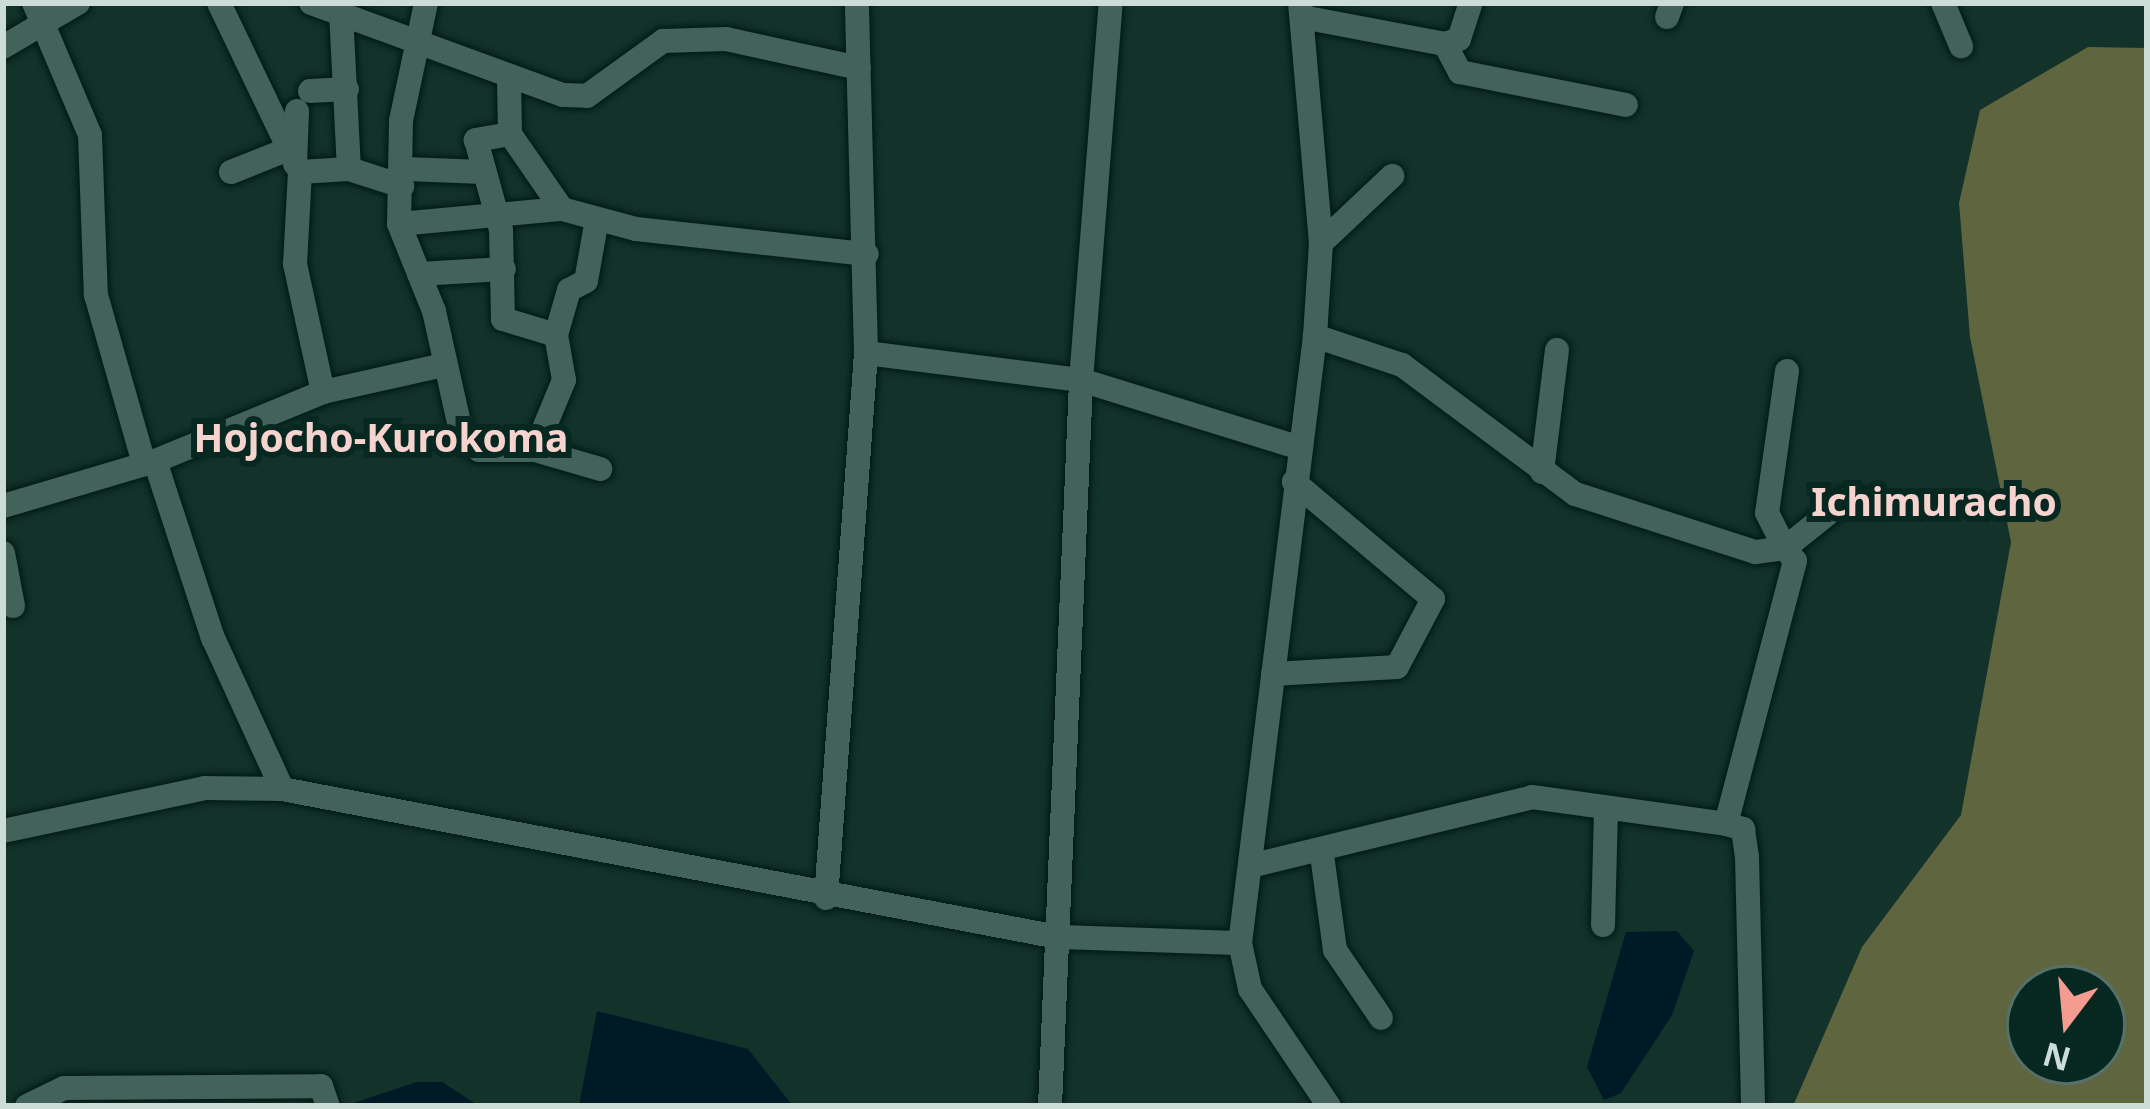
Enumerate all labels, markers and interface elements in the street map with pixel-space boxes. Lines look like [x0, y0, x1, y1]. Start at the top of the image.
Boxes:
district label: Hojocho-Kurokoma [194, 414, 568, 460]
district label: Ichimuracho [1811, 478, 2057, 524]
north arrow [2006, 965, 2126, 1085]
text: N [2038, 1032, 2076, 1083]

